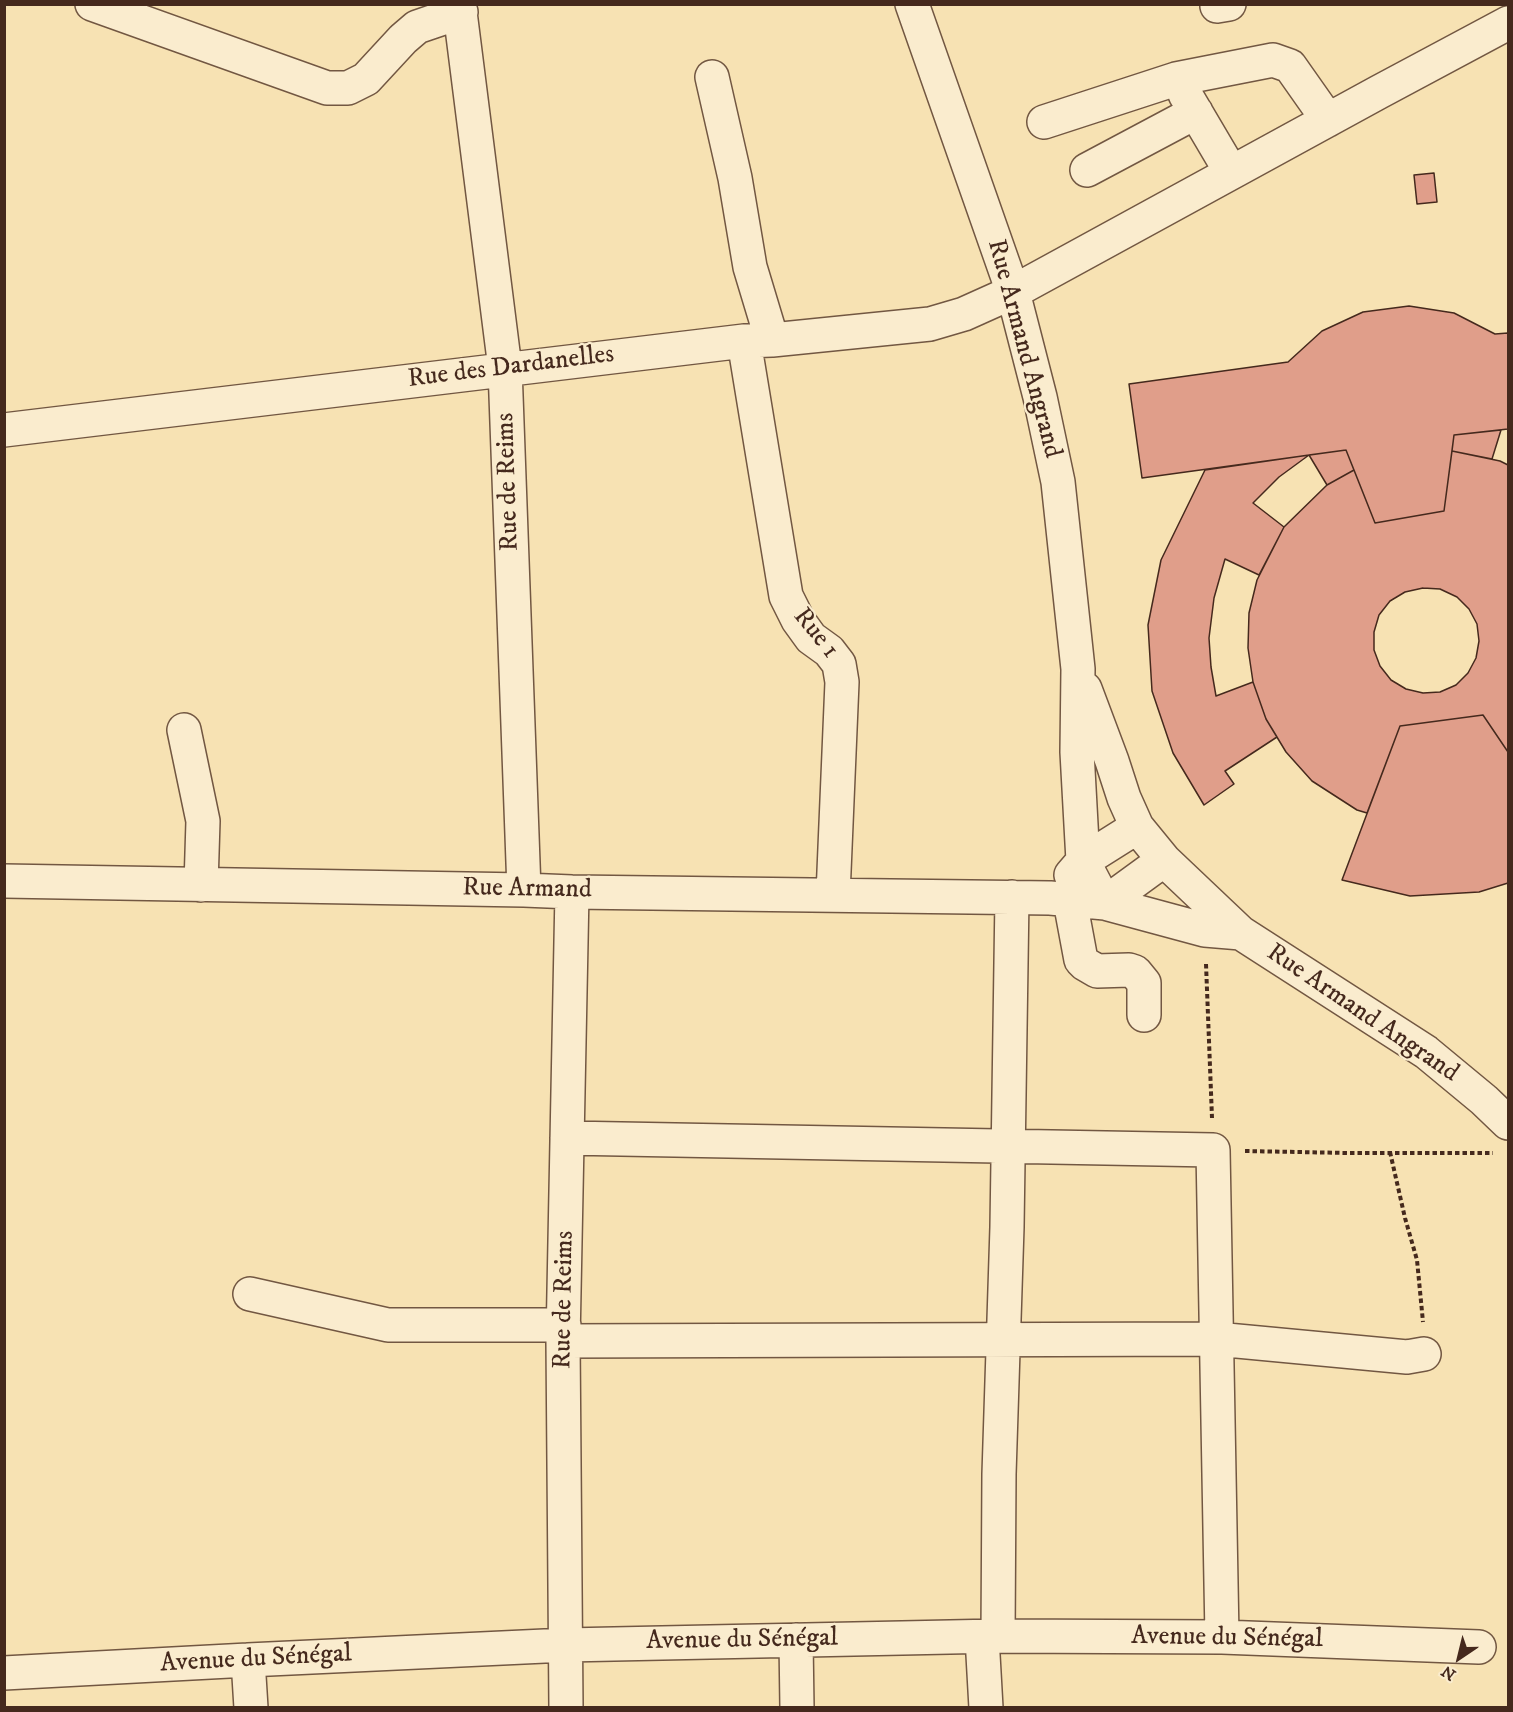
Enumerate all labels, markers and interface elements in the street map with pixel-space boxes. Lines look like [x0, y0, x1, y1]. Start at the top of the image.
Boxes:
street label: Rue Armand Angrand [979, 236, 1067, 462]
street label: Rue des Dardanelles [406, 340, 616, 396]
street label: Rue de Reims [491, 412, 527, 552]
street label: Rue 1 [785, 603, 845, 665]
street label: Rue Armand [462, 873, 592, 907]
street label: Rue Armand Angrand [1260, 938, 1464, 1090]
street label: Rue de Reims [548, 1231, 582, 1369]
street label: Avenue du Sénégal [1131, 1622, 1323, 1656]
street label: Avenue du Sénégal [646, 1624, 838, 1658]
north arrow [1429, 1628, 1489, 1688]
street label: Avenue du Sénégal [159, 1639, 353, 1681]
text: N [1438, 1661, 1460, 1685]

